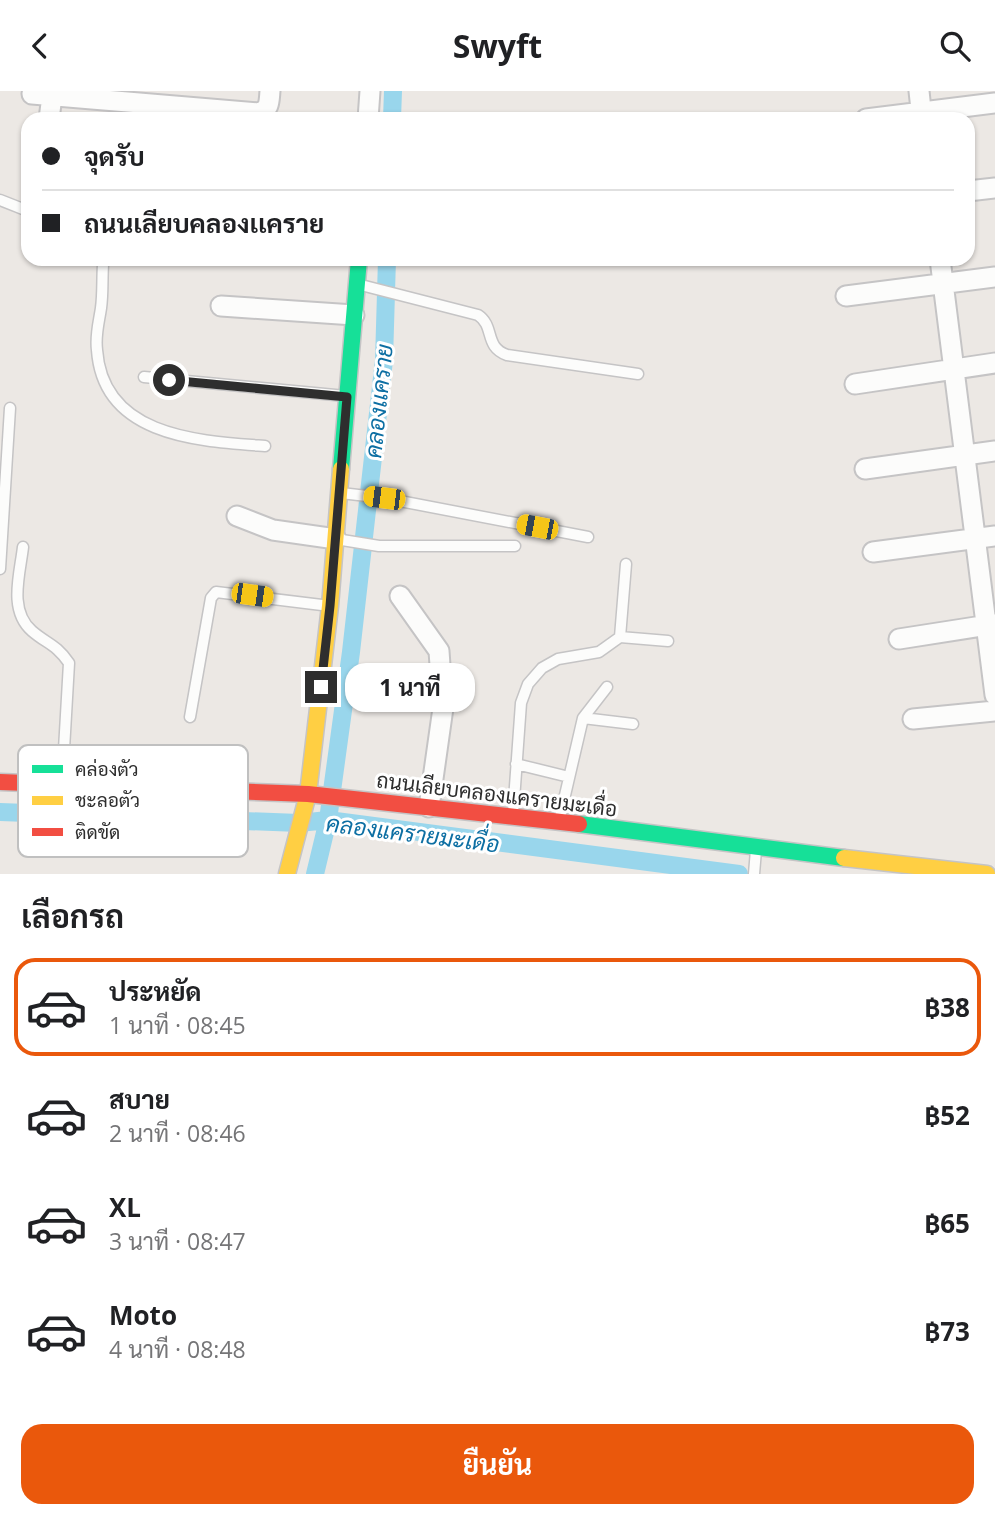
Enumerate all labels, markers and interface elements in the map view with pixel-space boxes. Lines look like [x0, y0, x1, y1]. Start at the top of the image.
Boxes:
text: Swyft [453, 24, 542, 67]
icon: back [21, 27, 59, 65]
icon: search [936, 27, 974, 65]
text: จุดรับ [84, 138, 145, 174]
text: ถนนเลียบคลองเเคราย [84, 205, 324, 241]
water label: คลองเเคราย [356, 342, 400, 460]
route start [153, 364, 185, 396]
car [362, 485, 407, 511]
car [515, 513, 560, 541]
car [230, 582, 275, 608]
callout: 1 นาที [346, 663, 475, 711]
route end [305, 671, 337, 703]
text: 1 นาที [379, 671, 441, 703]
legend [18, 745, 248, 857]
text: คล่องตัว [75, 756, 139, 782]
street label: ถนนเลียบคลองแครายมะเดื่อ [375, 760, 620, 823]
text: ชะลอตัว [75, 787, 140, 813]
water label: คลองแครายมะเดื่อ [324, 803, 502, 860]
text: ติดขัด [75, 819, 120, 845]
text: เลือกรถ [21, 894, 124, 937]
text: ประหยัด [109, 973, 202, 1009]
icon: car [25, 976, 88, 1039]
text: ฿38 [925, 989, 970, 1025]
text: 1 นาที · 08:45 [109, 1009, 246, 1041]
text: สบาย [109, 1081, 170, 1117]
icon: car [25, 1084, 88, 1147]
text: ฿52 [925, 1097, 970, 1133]
text: 2 นาที · 08:46 [109, 1117, 246, 1149]
text: XL [109, 1189, 141, 1225]
icon: car [25, 1192, 88, 1255]
text: ฿65 [925, 1205, 970, 1241]
text: 3 นาที · 08:47 [109, 1225, 246, 1257]
text: Moto [109, 1297, 177, 1333]
icon: car [25, 1300, 88, 1363]
text: ฿73 [925, 1313, 970, 1349]
text: 4 นาที · 08:48 [109, 1333, 246, 1365]
button: ยืนยัน [21, 1424, 974, 1504]

